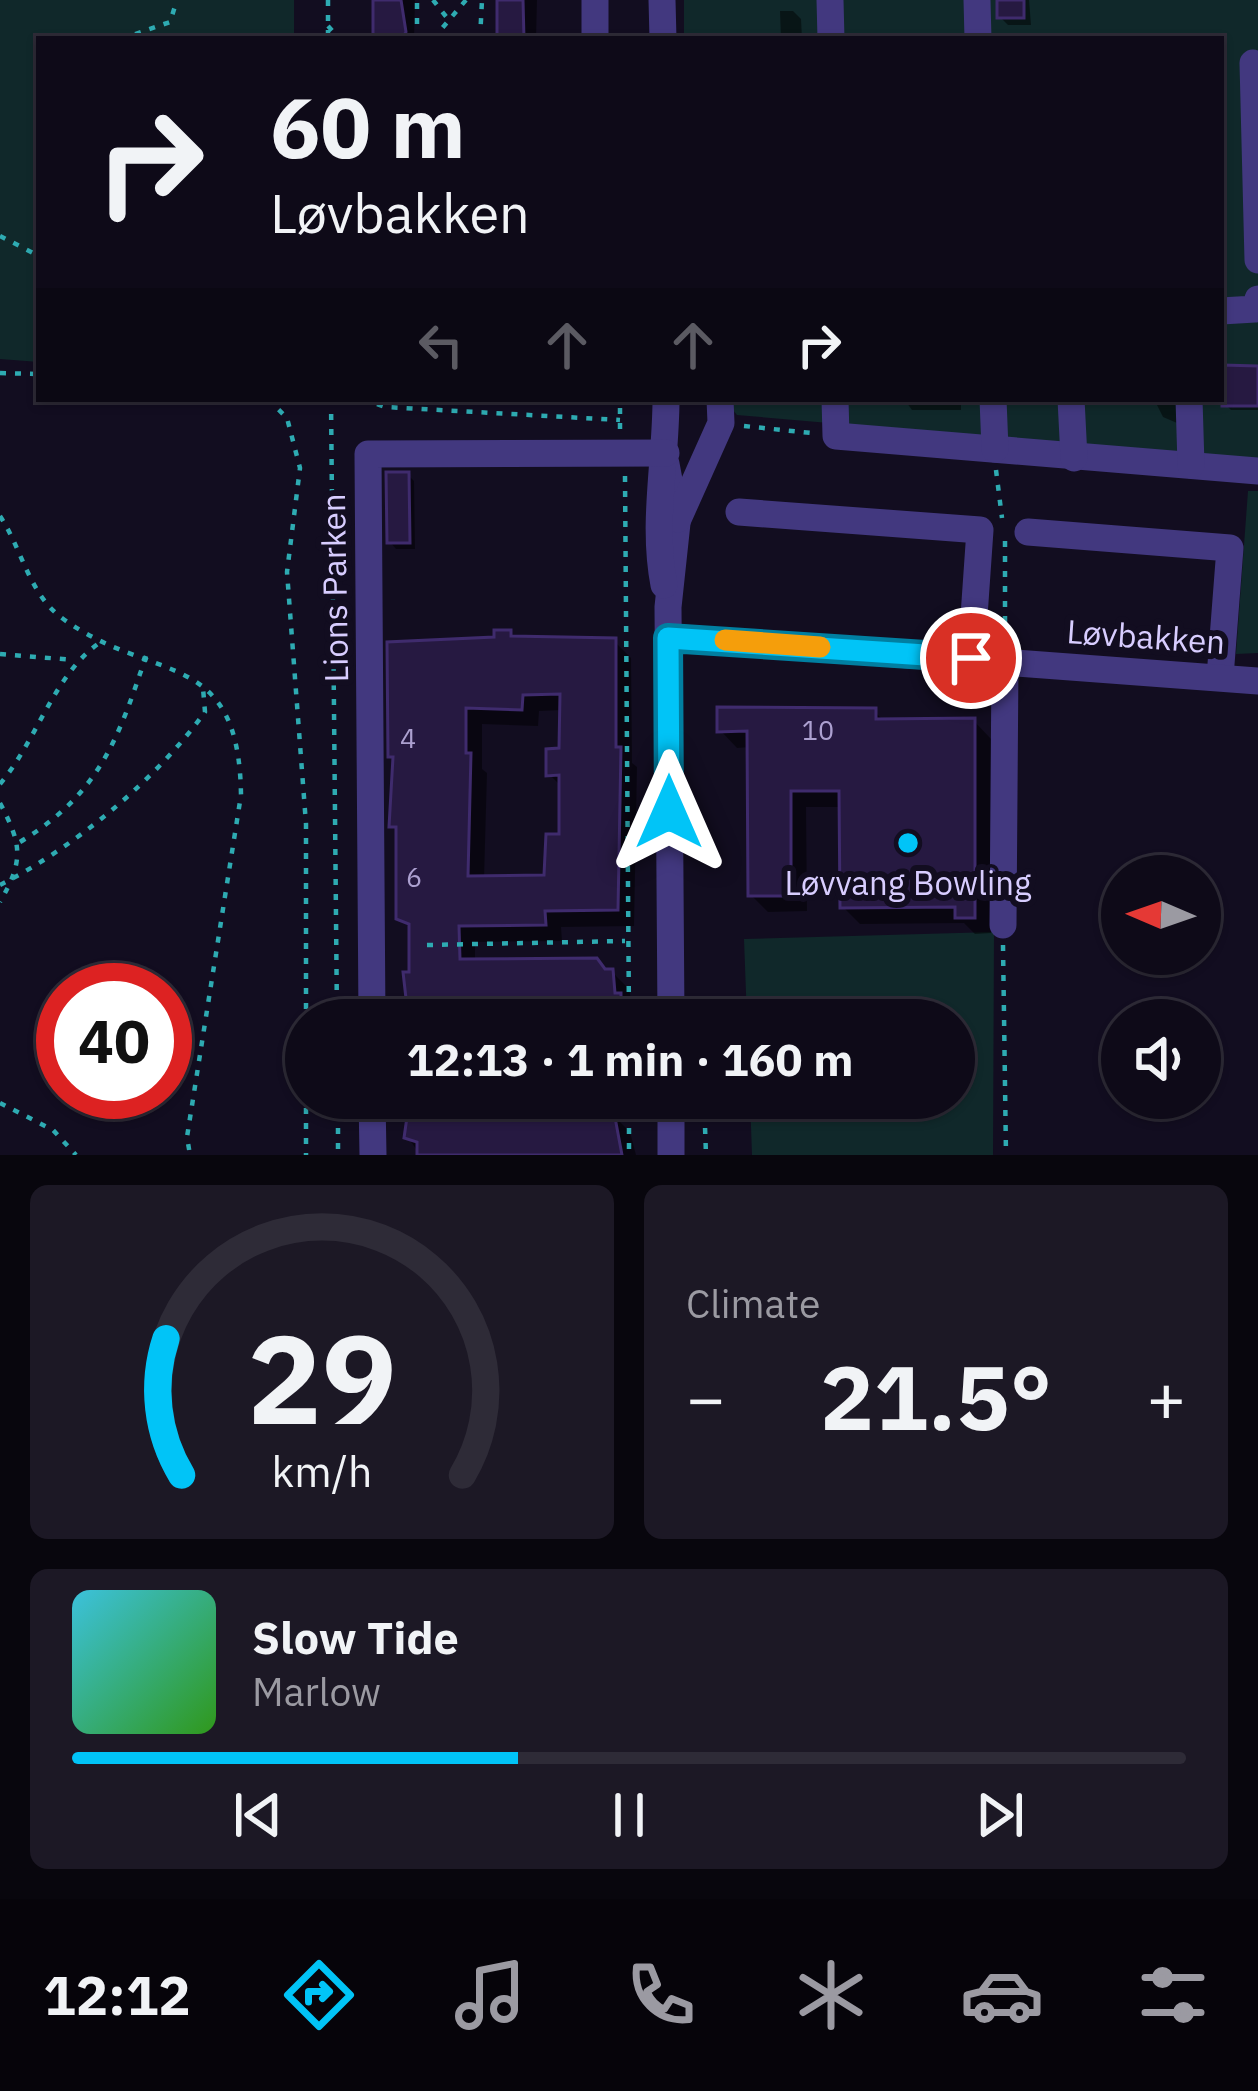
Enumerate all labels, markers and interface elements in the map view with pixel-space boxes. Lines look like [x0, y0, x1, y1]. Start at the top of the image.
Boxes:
text: 60 m [270, 72, 466, 181]
icon: right [72, 84, 228, 240]
text: Løvbakken [270, 178, 530, 248]
icon: left [408, 312, 474, 378]
icon: ahead [534, 312, 600, 378]
icon: ahead [660, 312, 726, 378]
icon: right [786, 312, 852, 378]
street label: Lions Parken [311, 493, 357, 683]
pin [920, 607, 1022, 709]
street label: Løvbakken [1065, 609, 1227, 663]
icon: arrive [938, 625, 1004, 691]
house number: 10 [802, 712, 834, 747]
house number: 4 [400, 720, 416, 755]
position arrow [606, 749, 732, 875]
marker: Løvvang Bowling [895, 830, 921, 856]
north arrow [1101, 855, 1221, 975]
map controls [1101, 855, 1221, 1119]
house number: 6 [406, 859, 422, 894]
place label: Løvvang Bowling [784, 861, 1032, 904]
speed limit sign: 40 [36, 963, 192, 1119]
button: sound [1101, 999, 1221, 1119]
text: 12:13 · 1 min · 160 m [407, 1030, 853, 1088]
text: Climate [686, 1278, 820, 1329]
text: 29 [247, 1296, 397, 1458]
text: 21.5° [820, 1338, 1052, 1455]
text: − [686, 1354, 726, 1440]
text: + [1146, 1354, 1186, 1440]
text: km/h [272, 1443, 372, 1499]
text: Slow Tide [252, 1608, 459, 1666]
text: Marlow [252, 1666, 381, 1717]
icon: previous [225, 1782, 291, 1848]
icon: pause [596, 1782, 662, 1848]
icon: next [967, 1782, 1033, 1848]
icon: directions [277, 1953, 361, 2037]
icon: music [448, 1953, 532, 2037]
icon: phone [619, 1953, 703, 2037]
icon: climate [789, 1953, 873, 2037]
icon: car [960, 1953, 1044, 2037]
icon: filters [1131, 1953, 1215, 2037]
text: 12:12 [43, 1960, 191, 2030]

